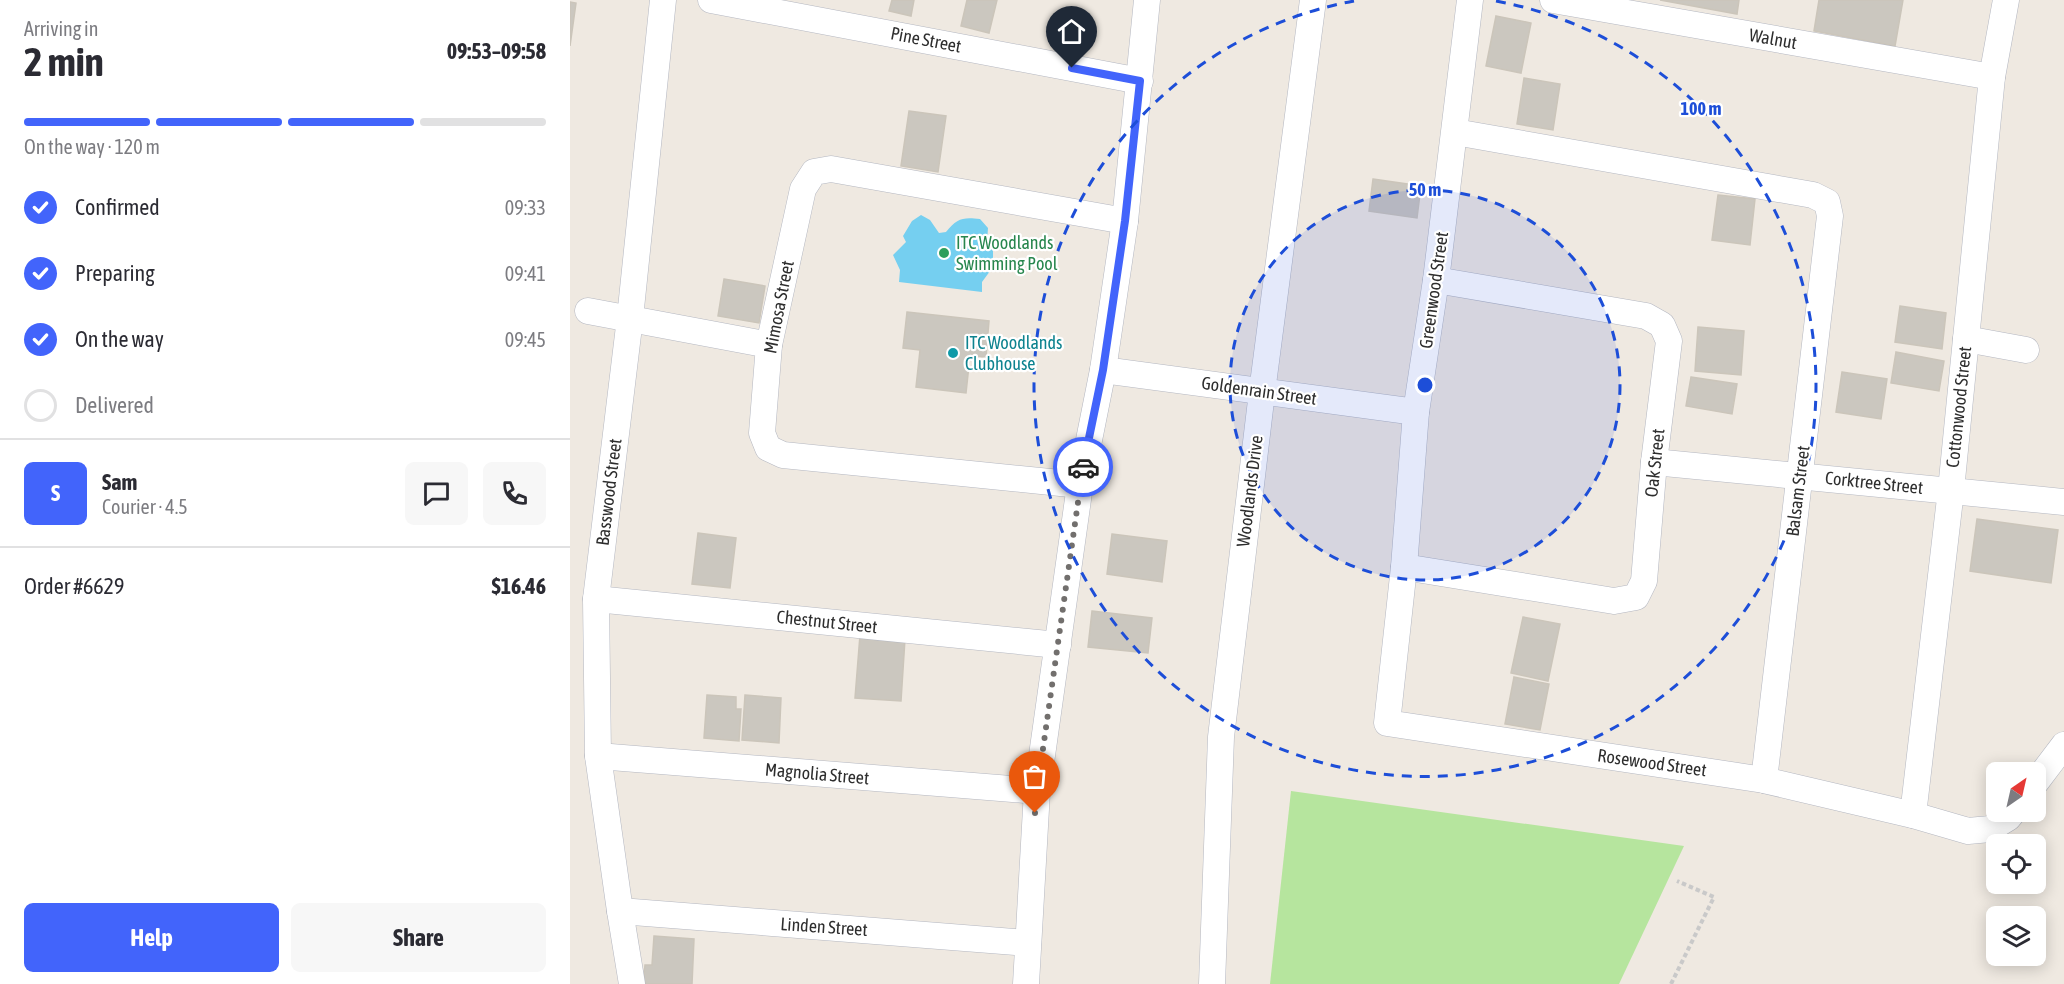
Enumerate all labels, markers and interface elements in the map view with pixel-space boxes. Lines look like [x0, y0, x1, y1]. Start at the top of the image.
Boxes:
pin [1046, 6, 1097, 68]
icon: home [1055, 15, 1088, 48]
text: Arriving in [24, 17, 98, 40]
street label: Pine Street [889, 22, 963, 57]
street label: Walnut [1747, 24, 1799, 53]
text: 09:53–09:58 [447, 38, 546, 64]
text: 2 min [24, 40, 104, 84]
text: 100 m [1681, 98, 1721, 119]
text: On the way · 120 m [24, 135, 160, 158]
text: 50 m [1409, 179, 1441, 200]
icon: check [24, 191, 57, 224]
text: Confirmed [75, 194, 160, 220]
text: 09:33 [505, 196, 546, 219]
street label: Greenwood Street [1415, 230, 1452, 350]
place label: ITC Woodlands Swimming Pool [956, 232, 1058, 274]
marker: ITC Woodlands Swimming Pool [937, 246, 951, 260]
icon: check [24, 257, 57, 290]
street label: Mimosa Street [759, 259, 798, 355]
text: Preparing [75, 260, 155, 286]
text: 09:41 [505, 262, 546, 285]
icon: check [24, 323, 57, 356]
text: On the way [75, 326, 164, 352]
text: 09:45 [505, 328, 546, 351]
place label: ITC Woodlands Clubhouse [965, 332, 1062, 374]
street label: Cottonwood Street [1942, 345, 1975, 469]
marker: ITC Woodlands Clubhouse [946, 346, 960, 360]
street label: Goldenrain Street [1200, 372, 1318, 409]
centre of rings [1415, 375, 1435, 395]
text: Delivered [75, 392, 154, 418]
street label: Oak Street [1640, 428, 1669, 498]
street label: Woodlands Drive [1232, 434, 1267, 548]
street label: Basswood Street [592, 437, 625, 547]
courier [1053, 437, 1113, 497]
street label: Balsam Street [1782, 444, 1813, 538]
icon: car [1067, 451, 1100, 484]
button: chat [405, 462, 468, 525]
button: phone [483, 462, 546, 525]
street label: Corktree Street [1824, 467, 1924, 498]
text: Sam [102, 469, 137, 495]
text: S [51, 480, 60, 506]
text: Courier · 4.5 [102, 495, 188, 518]
text: Order #6629 [24, 573, 124, 599]
text: $16.46 [491, 573, 546, 599]
street label: Chestnut Street [776, 606, 878, 637]
street label: Rosewood Street [1596, 744, 1708, 781]
pin [1009, 751, 1060, 813]
street label: Magnolia Street [764, 758, 870, 789]
icon: bag [1018, 760, 1051, 793]
north arrow [1986, 762, 2046, 822]
map controls [1986, 762, 2046, 966]
button: locate [1986, 834, 2046, 894]
button: Help [24, 903, 279, 972]
button: Share [291, 903, 546, 972]
button: layers [1986, 906, 2046, 966]
street label: Linden Street [780, 913, 868, 940]

